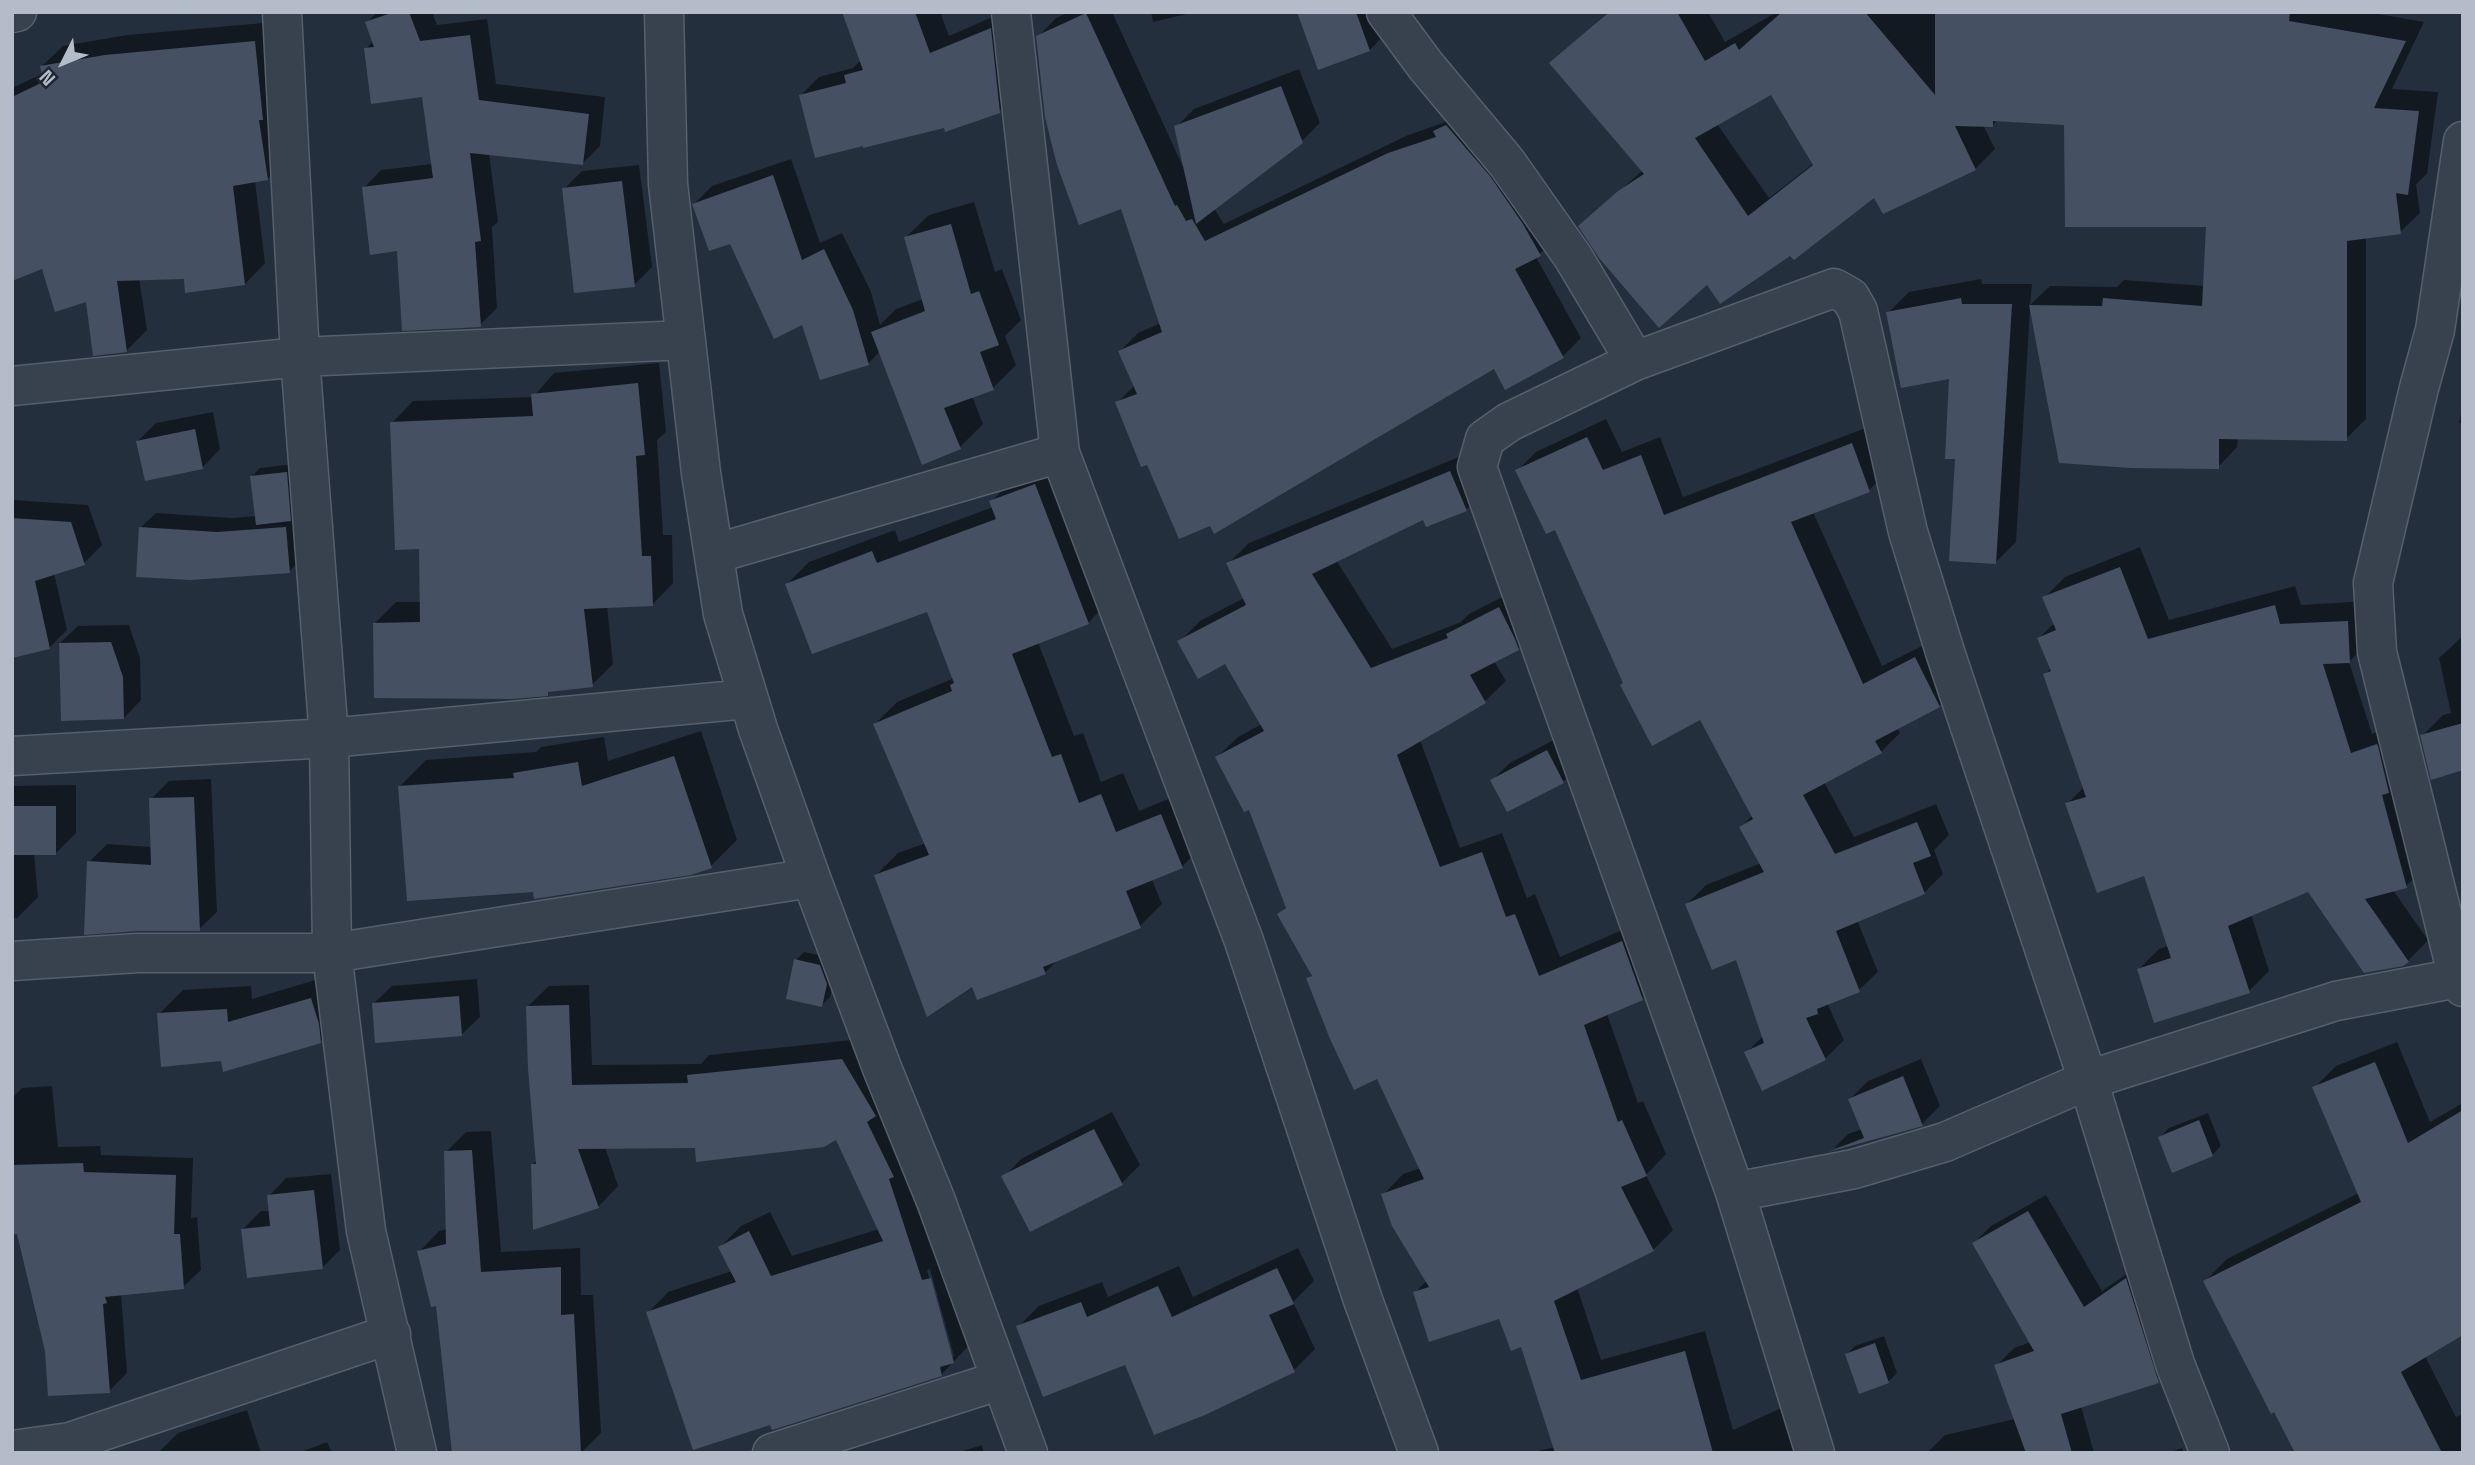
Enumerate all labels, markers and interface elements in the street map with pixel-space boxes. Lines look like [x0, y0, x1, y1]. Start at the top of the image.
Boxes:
north arrow [28, 28, 98, 98]
text: N [34, 64, 61, 91]

